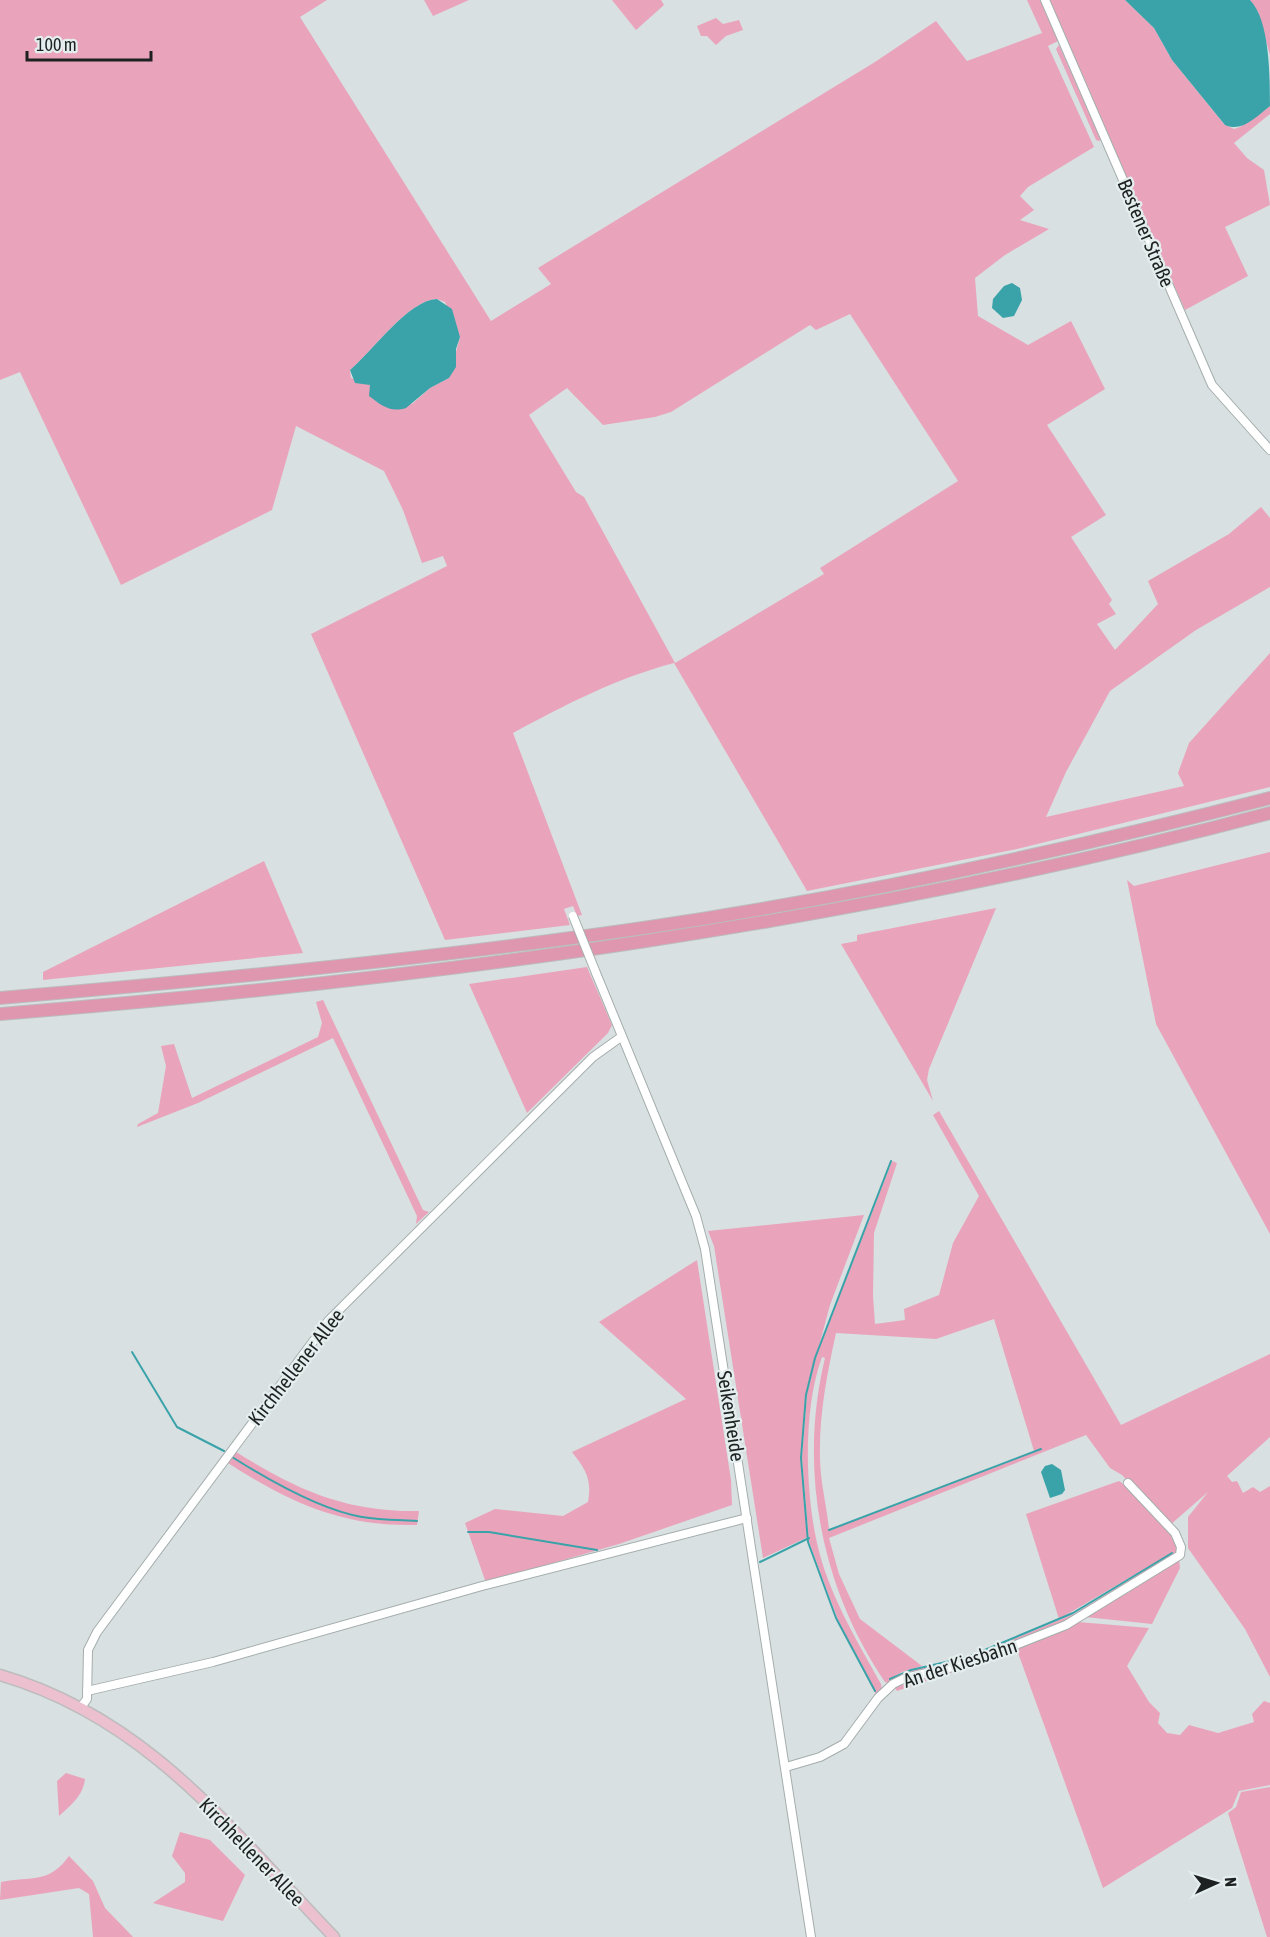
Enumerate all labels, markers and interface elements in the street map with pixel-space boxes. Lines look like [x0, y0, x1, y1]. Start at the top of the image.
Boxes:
scale bar [27, 24, 152, 62]
text: 100 m [36, 34, 77, 55]
street label: Bestener Straße [1113, 175, 1180, 290]
street label: Kirchhellener Allee [243, 1304, 348, 1429]
street label: Seikenheide [713, 1369, 750, 1463]
street label: An der Kiesbahn [900, 1633, 1020, 1692]
street label: Kirchhellener Allee [195, 1793, 310, 1910]
north arrow [1186, 1853, 1246, 1913]
text: N [1222, 1877, 1240, 1887]

